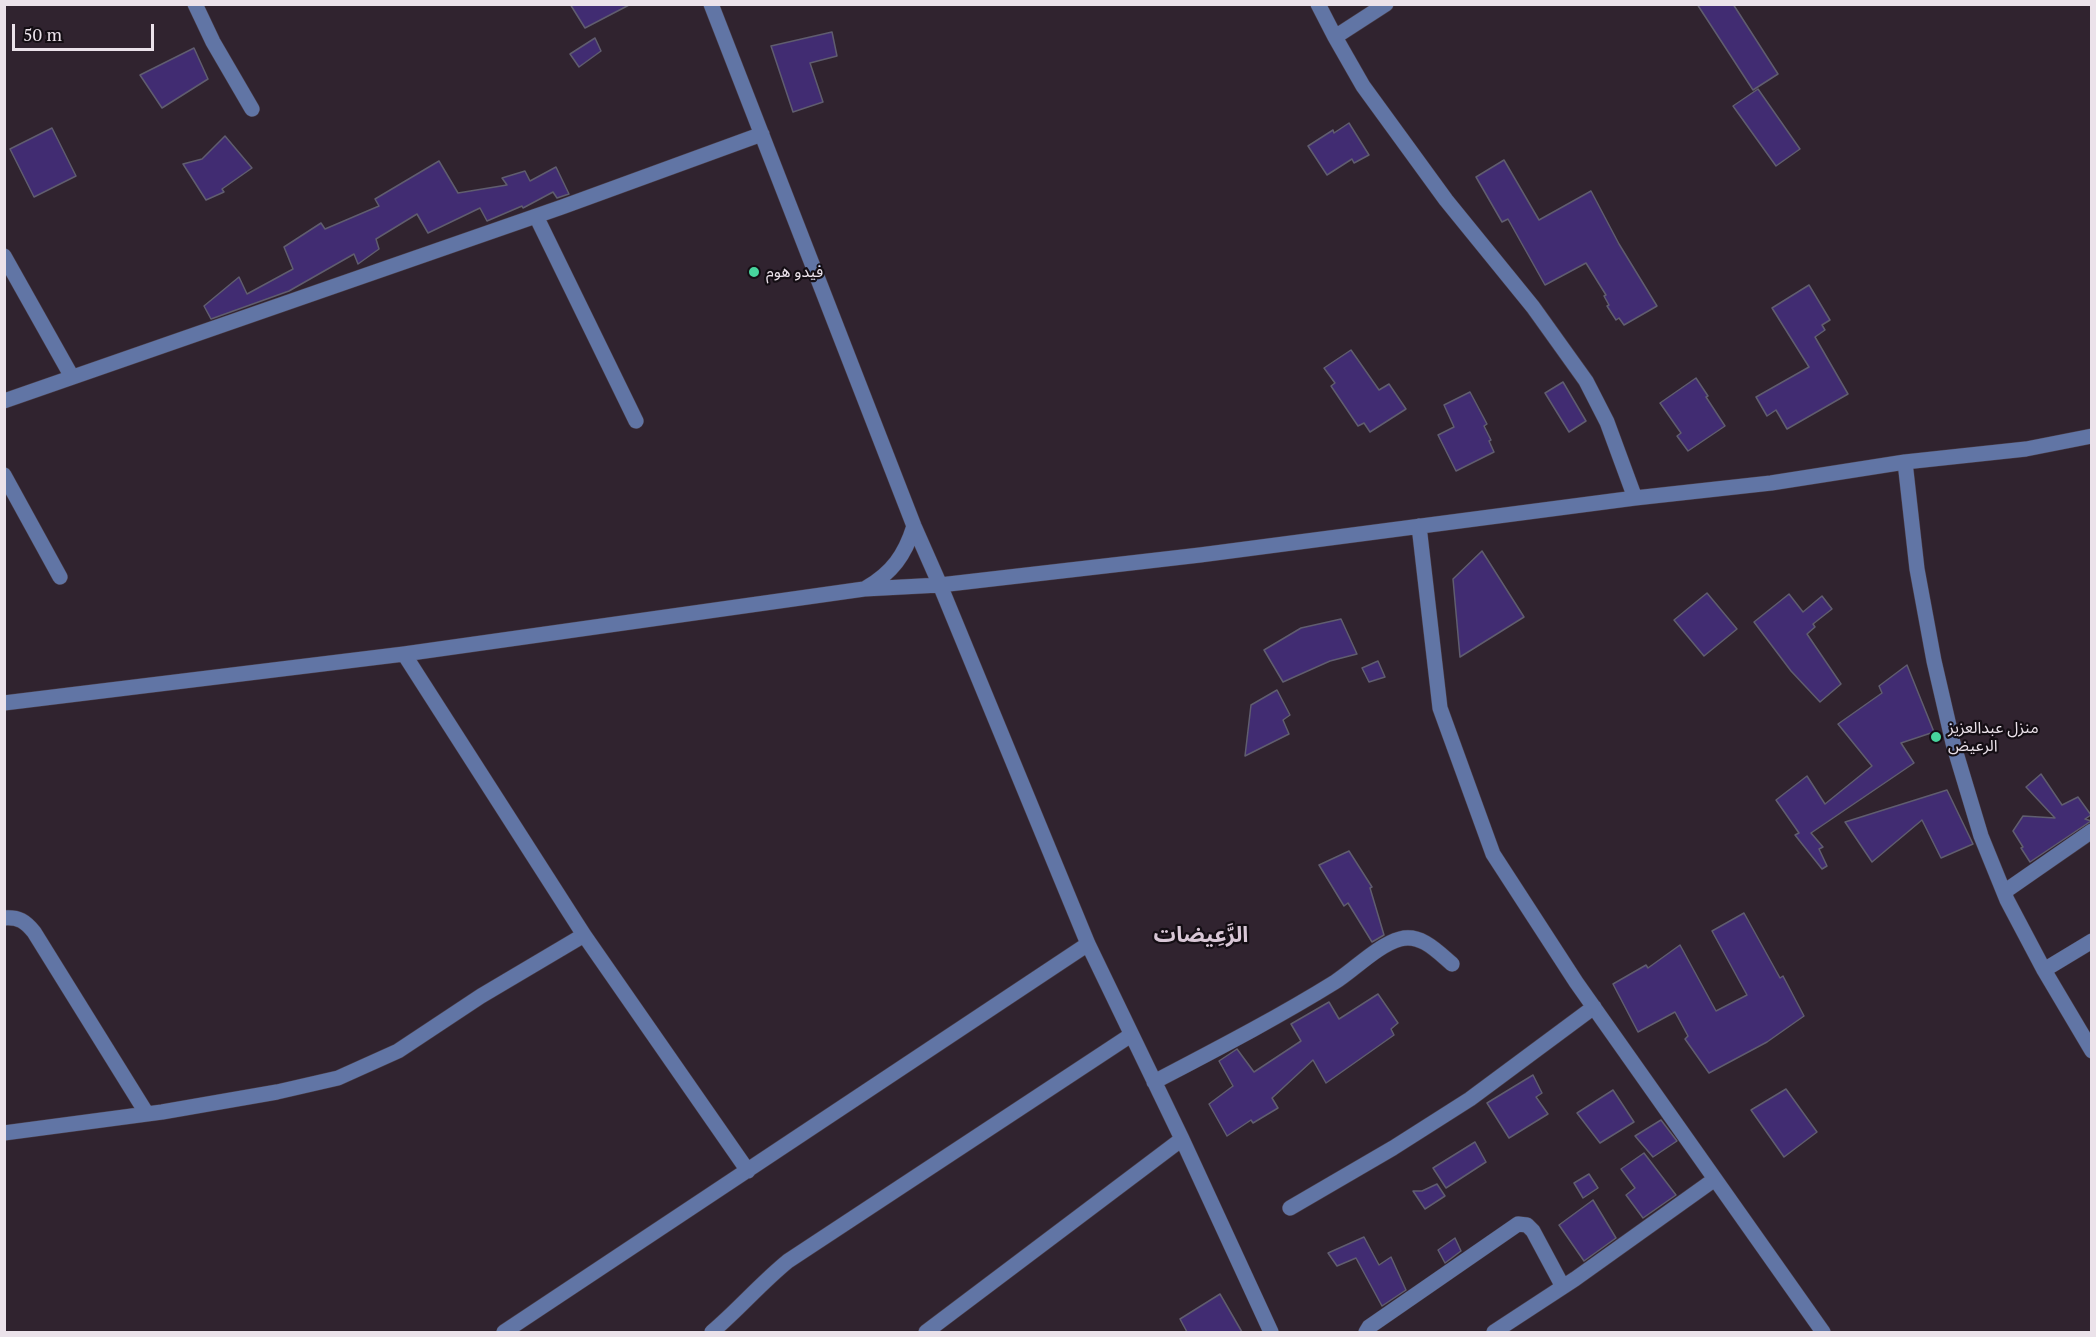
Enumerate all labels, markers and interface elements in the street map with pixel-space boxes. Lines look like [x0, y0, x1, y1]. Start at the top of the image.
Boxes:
scale bar [15, 12, 158, 50]
text: 50 m [23, 22, 62, 46]
place label: فيدو هوم [766, 262, 823, 282]
marker: فيدو هوم [747, 265, 761, 279]
place label: منزل عبدالعزيز الرعيض [1948, 718, 2039, 756]
marker: منزل عبدالعزيز الرعيض [1929, 730, 1943, 744]
district label: الرَّعِيضات [1154, 923, 1248, 949]

